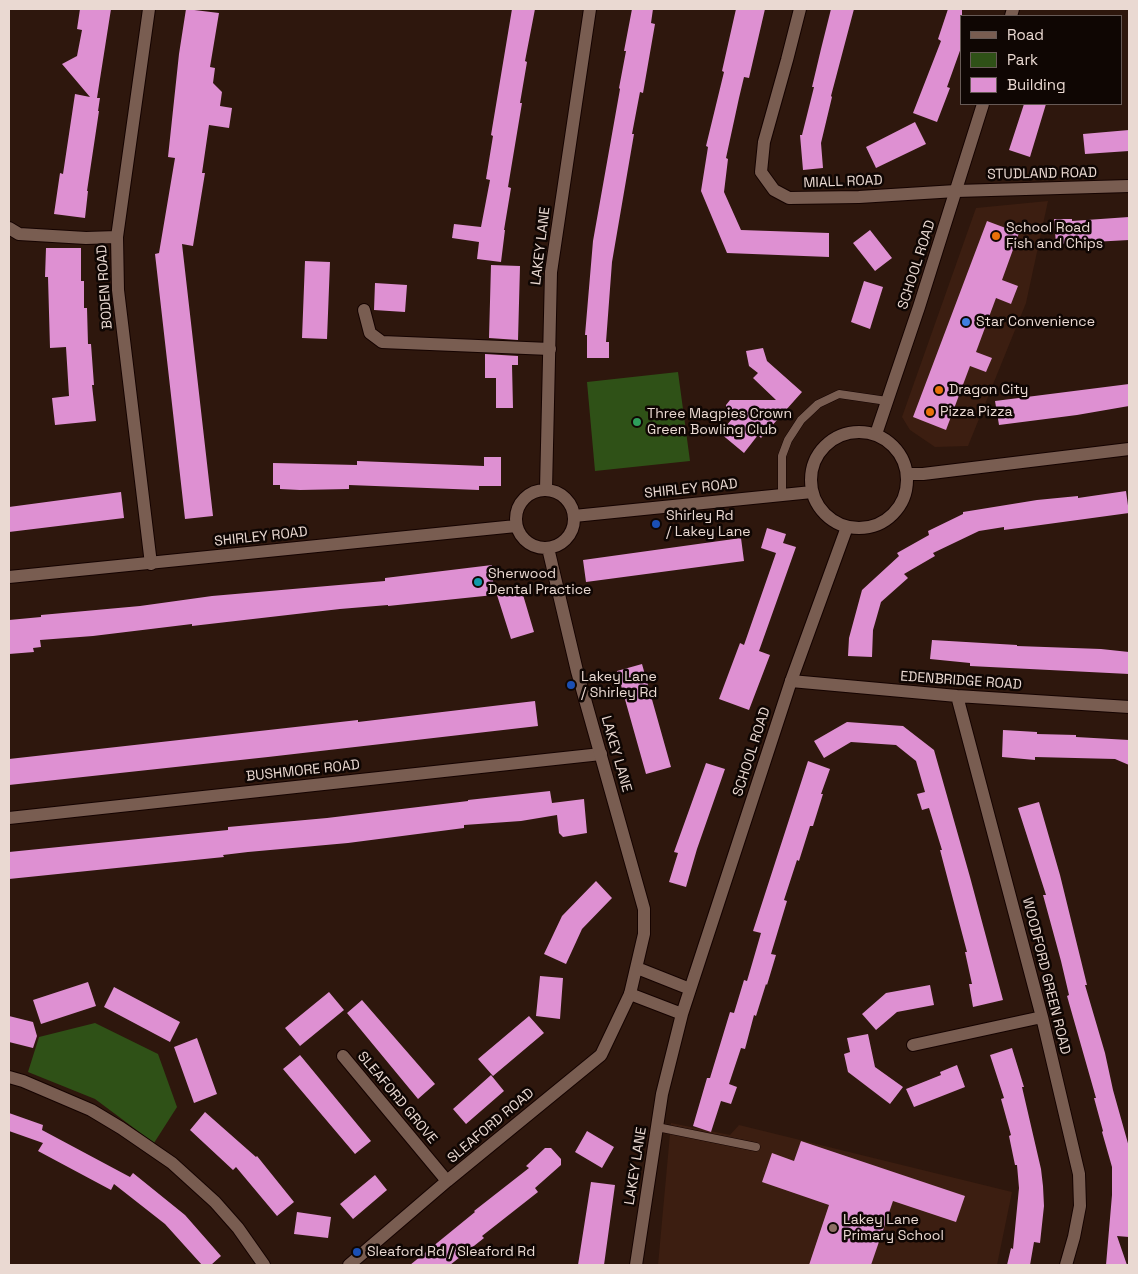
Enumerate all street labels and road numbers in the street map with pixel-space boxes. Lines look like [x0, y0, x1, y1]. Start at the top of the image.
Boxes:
street label: STUDLAND ROAD [987, 165, 1097, 183]
street label: MIALL ROAD [803, 172, 883, 192]
street label: LAKEY LANE [528, 206, 554, 286]
street label: SCHOOL ROAD [895, 218, 939, 312]
street label: BODEN ROAD [94, 244, 116, 330]
street label: SHIRLEY ROAD [643, 476, 739, 502]
street label: SHIRLEY ROAD [213, 524, 309, 550]
street label: EDENBRIDGE ROAD [900, 668, 1022, 694]
street label: SCHOOL ROAD [730, 705, 774, 799]
street label: LAKEY LANE [597, 714, 635, 794]
street label: BUSHMORE ROAD [245, 757, 361, 785]
street label: WOODFORD GREEN ROAD [1018, 896, 1074, 1056]
street label: SLEAFORD GROVE [354, 1048, 440, 1148]
street label: SLEAFORD ROAD [444, 1085, 538, 1167]
street label: LAKEY LANE [622, 1126, 650, 1206]

